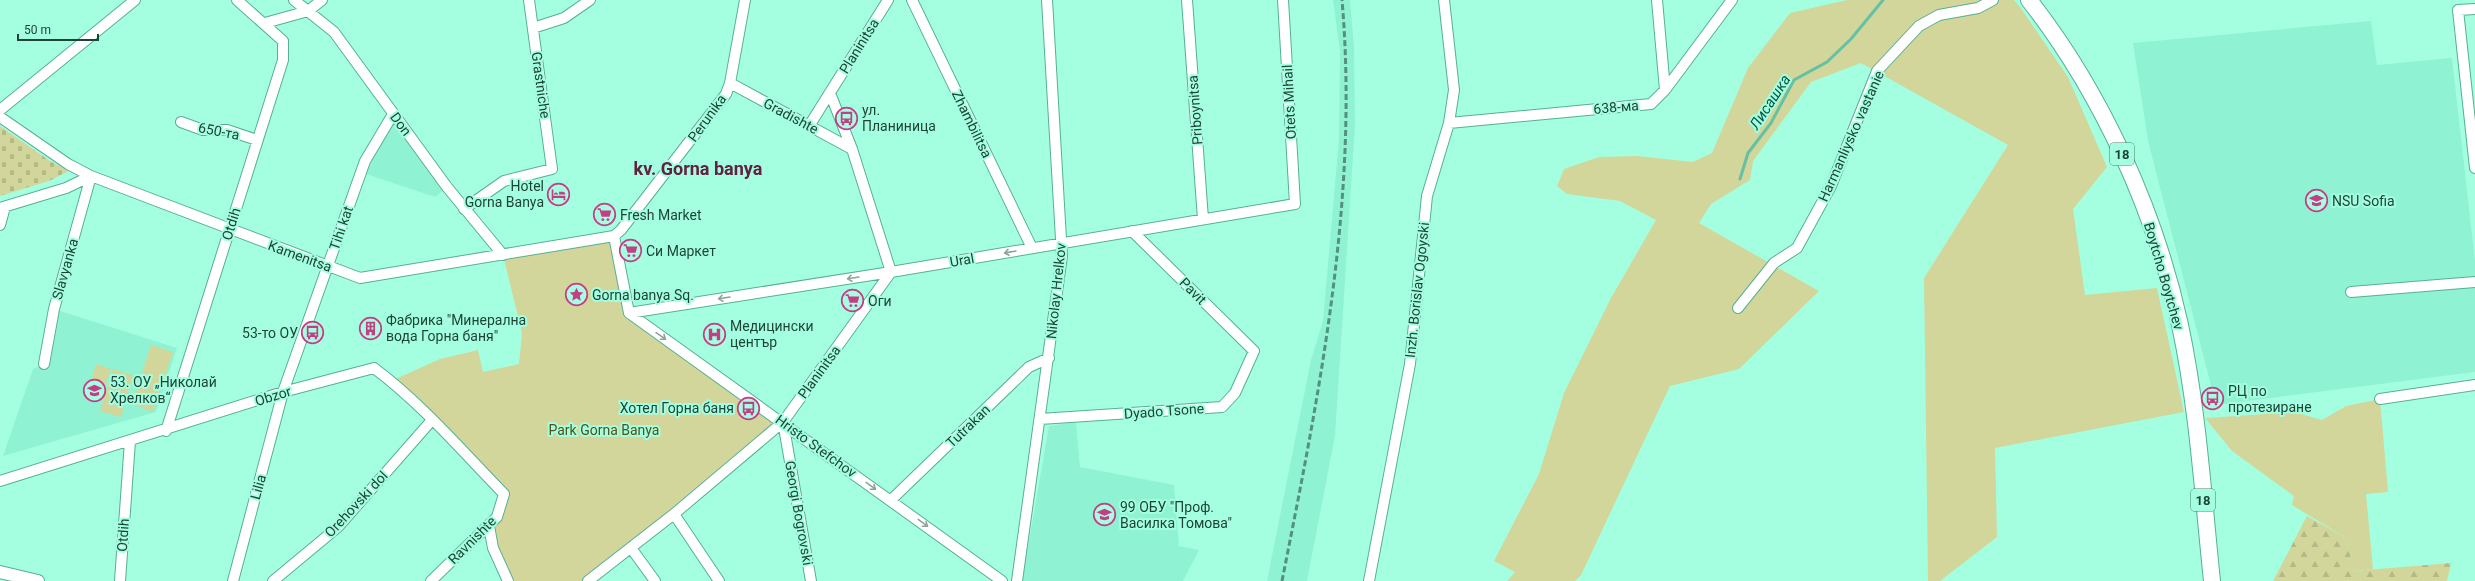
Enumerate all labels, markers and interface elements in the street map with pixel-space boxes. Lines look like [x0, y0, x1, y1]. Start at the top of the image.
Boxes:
scale bar [18, 16, 98, 42]
street label: Planinitsa [836, 16, 882, 76]
text: 50 m [24, 23, 51, 37]
street label: Grastniche [528, 51, 554, 119]
street label: Otets Mihail [1279, 64, 1299, 140]
street label: Harmanliysko vastanie [1815, 68, 1887, 204]
water label: Лисашка [1745, 71, 1794, 134]
street label: Priboynitsa [1185, 75, 1205, 145]
street label: Zhambilitsa [949, 87, 995, 161]
street label: Perunika [685, 91, 729, 145]
street label: Gradishte [761, 95, 821, 137]
street label: 638-ма [1593, 97, 1639, 117]
place label: ул. Планиница [862, 102, 936, 134]
bus stop icon: ул. Планиница [834, 105, 860, 131]
street label: Don [387, 109, 415, 139]
street label: 650-та [197, 119, 241, 143]
road number: 18 [2110, 143, 2134, 165]
district label: kv. Gorna banya [634, 158, 763, 179]
place label: Hotel Gorna Banya [465, 178, 544, 210]
hotel icon: Hotel Gorna Banya [546, 181, 572, 207]
school or university icon: NSU Sofia [2303, 188, 2329, 214]
place label: NSU Sofia [2332, 193, 2395, 209]
supermarket icon: Fresh Market [592, 202, 618, 228]
street label: Tihi kat [326, 203, 356, 252]
street label: Otdih [218, 206, 244, 242]
place label: Fresh Market [620, 207, 702, 223]
street label: Boytcho Boytchev [2141, 220, 2187, 332]
street label: Inzh. Borislav Ogoyski [1402, 221, 1432, 359]
street label: Slavyanka [49, 237, 81, 301]
street label: Kamenitsa [266, 237, 334, 275]
supermarket icon: Си Маркет [618, 238, 644, 264]
street label: Nikolay Hrelkov [1043, 242, 1069, 340]
place label: Си Маркет [646, 243, 716, 259]
one-way arrow [1004, 248, 1017, 256]
street label: Ural [949, 250, 975, 270]
one-way arrow [847, 274, 860, 282]
street label: Pavit [1176, 274, 1210, 308]
place icon: Gorna banya Sq. [563, 282, 589, 308]
place label: Gorna banya Sq. [592, 287, 694, 303]
supermarket icon: Оги [840, 288, 866, 314]
place label: Оги [868, 293, 892, 309]
one-way arrow [718, 294, 731, 302]
place label: Фабрика "Минерална вода Горна баня" [386, 312, 526, 344]
building icon: Фабрика "Минерална вода Горна баня" [357, 315, 383, 341]
place label: Медицински център [730, 318, 814, 350]
bus stop icon: 53-то ОУ [300, 320, 326, 346]
hospital icon: Медицински център [701, 321, 727, 347]
place label: 53-то ОУ [242, 325, 298, 341]
one-way arrow [655, 332, 666, 340]
street label: Planinitsa [794, 342, 844, 402]
place label: 53. ОУ „Николай Хрелков“ [110, 374, 217, 406]
school or university icon: 53. ОУ „Николай Хрелков“ [81, 377, 107, 403]
street label: Obzor [253, 383, 293, 409]
place label: РЦ по протезиране [2228, 383, 2312, 415]
bus stop icon: РЦ по протезиране [2199, 386, 2225, 412]
bus stop icon: Хотел Горна баня [736, 395, 762, 421]
place label: Хотел Горна баня [620, 400, 734, 416]
street label: Dyado Tsone [1123, 400, 1205, 422]
street label: Tutrakan [943, 401, 993, 451]
street label: Hristo Stefchov [772, 411, 860, 481]
park label: Park Gorna Banya [549, 422, 659, 438]
street label: Georgi Bogrovski [782, 459, 816, 567]
street label: Orehovski dol [321, 468, 391, 540]
street label: Lilia [247, 473, 269, 501]
one-way arrow [866, 482, 877, 490]
road number: 18 [2191, 489, 2215, 511]
place label: 99 ОБУ "Проф. Василка Томова" [1120, 499, 1232, 531]
school or university icon: 99 ОБУ "Проф. Василка Томова" [1092, 502, 1118, 528]
street label: Ravnishte [445, 513, 499, 567]
street label: Otdih [114, 518, 132, 552]
one-way arrow [917, 519, 928, 527]

